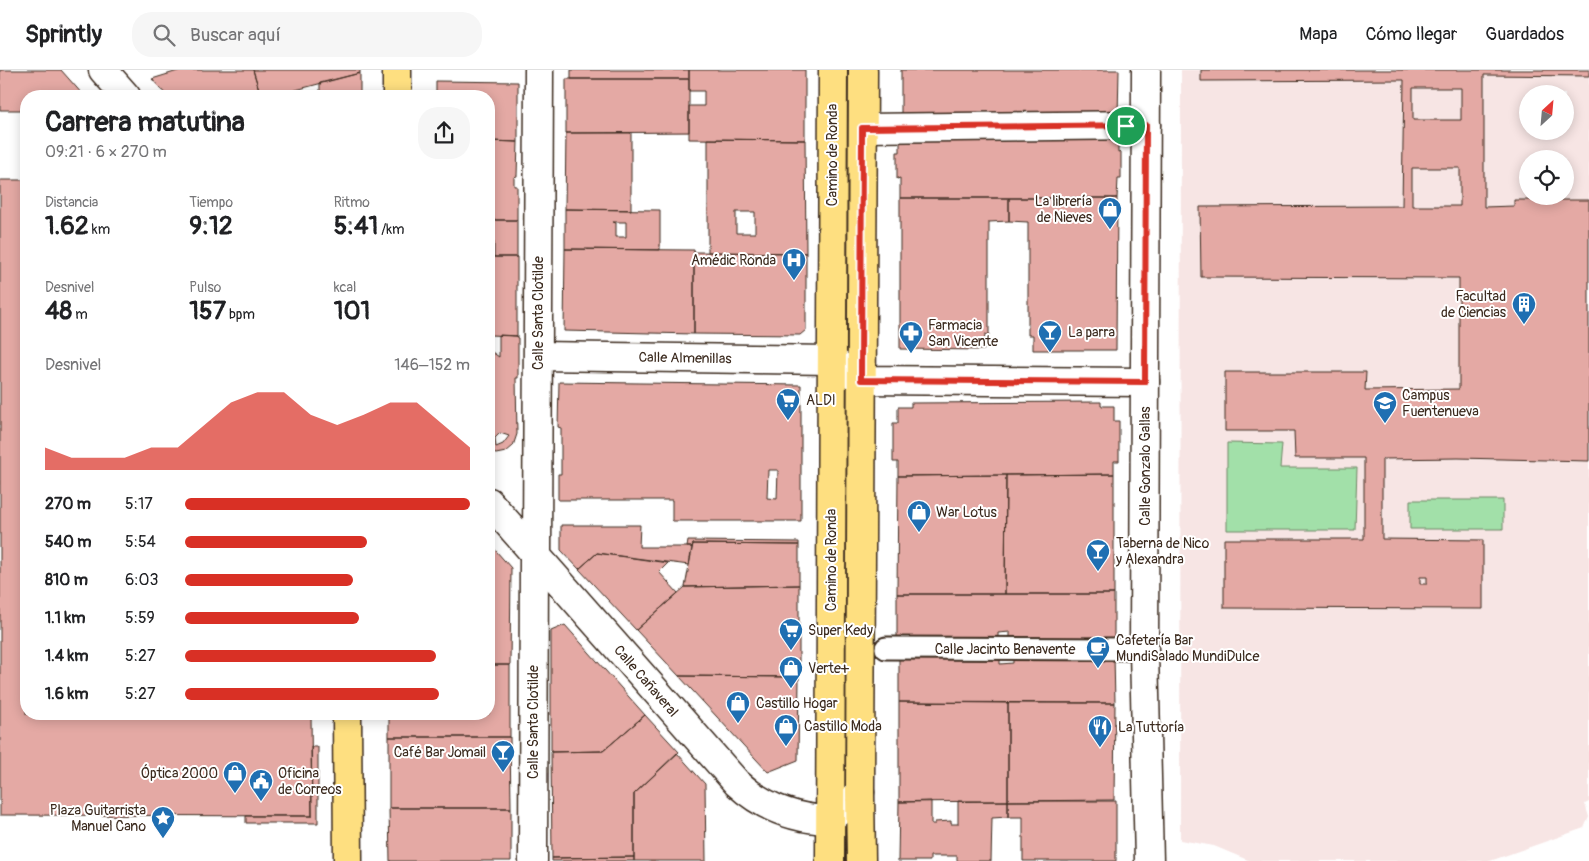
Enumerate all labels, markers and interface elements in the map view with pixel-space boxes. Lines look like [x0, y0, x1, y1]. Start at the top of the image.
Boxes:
search box [132, 12, 482, 57]
text: Sprintly [25, 20, 102, 49]
icon: search [150, 21, 178, 49]
text: Buscar aquí [190, 23, 281, 47]
text: Mapa [1299, 23, 1337, 46]
text: Cómo llegar [1365, 23, 1457, 46]
text: Guardados [1485, 23, 1564, 46]
north arrow [1519, 85, 1574, 140]
map controls [1519, 85, 1574, 205]
street label: Camino de Ronda [824, 104, 841, 206]
text: Carrera matutina [45, 105, 245, 140]
pin [1105, 105, 1147, 147]
button: share [418, 107, 470, 159]
icon: arrive [1112, 112, 1140, 140]
text: 09:21 · 6 × 270 m [45, 142, 167, 162]
button: locate [1519, 150, 1574, 205]
place label: La librería de Nieves [1035, 193, 1093, 226]
text: Distancia [45, 194, 98, 211]
text: Tiempo [189, 194, 233, 211]
text: Ritmo [334, 194, 370, 211]
shop icon: La librería de Nieves [1097, 196, 1123, 230]
text: 1.62 [45, 211, 89, 242]
text: 9:12 [189, 211, 233, 242]
text: 5:41 [334, 211, 378, 242]
text: km [89, 221, 110, 238]
text: /km [378, 221, 405, 238]
hospital icon: Amédic Ronda [781, 247, 807, 281]
place label: Amédic Ronda [691, 252, 776, 269]
street label: Calle Santa Clotilde [530, 256, 547, 370]
text: Desnivel [45, 279, 94, 296]
text: Pulso [189, 279, 221, 296]
text: kcal [334, 279, 356, 296]
place label: Facultad de Ciencias [1441, 288, 1507, 321]
building icon: Facultad de Ciencias [1511, 291, 1537, 325]
text: 48 [45, 296, 72, 327]
text: 157 [189, 296, 226, 327]
text: 101 [334, 296, 370, 327]
text: m [72, 306, 88, 323]
text: bpm [226, 306, 255, 323]
place label: Farmacia San Vicente [928, 317, 998, 350]
bar icon: La parra [1037, 319, 1063, 353]
pharmacy icon: Farmacia San Vicente [898, 320, 924, 354]
place label: La parra [1068, 324, 1115, 341]
street label: Calle Almenillas [638, 349, 732, 367]
text: Desnivel [45, 355, 101, 375]
text: 146–152 m [394, 355, 470, 375]
supermarket icon: ALDI [775, 387, 801, 421]
place label: Campus Fuentenueva [1402, 387, 1479, 420]
school or university icon: Campus Fuentenueva [1372, 390, 1398, 424]
place label: ALDI [806, 392, 836, 409]
street label: Calle Gonzalo Gallas [1137, 406, 1154, 526]
text: 270 m [45, 494, 91, 514]
text: 5:17 [125, 494, 153, 514]
shop icon: War Lotus [906, 499, 932, 533]
place label: War Lotus [936, 504, 998, 521]
street label: Camino de Ronda [823, 509, 840, 611]
text: 540 m [45, 532, 92, 552]
text: 5:54 [125, 532, 156, 552]
place label: Taberna de Nico y Alexandra [1115, 535, 1210, 568]
bar icon: Taberna de Nico y Alexandra [1085, 538, 1111, 572]
text: 810 m [45, 570, 88, 590]
text: 6:03 [125, 570, 158, 590]
text: 1.1 km [45, 608, 85, 628]
text: 5:59 [125, 608, 155, 628]
supermarket icon: Super Kedy [778, 617, 804, 651]
place label: Super Kedy [808, 622, 873, 639]
place label: Cafetería Bar MundiSalado MundiDulce [1116, 632, 1259, 665]
cafe icon: Cafetería Bar MundiSalado MundiDulce [1085, 635, 1111, 669]
street label: Calle Jacinto Benavente [935, 641, 1075, 658]
street label: Calle Cañaveral [610, 642, 682, 720]
text: 1.4 km [45, 646, 88, 666]
text: 5:27 [125, 646, 155, 666]
shop icon: Verte+ [778, 655, 804, 689]
place label: Verte+ [808, 660, 850, 677]
street label: Calle Santa Clotilde [525, 665, 542, 779]
text: 1.6 km [45, 684, 88, 704]
text: 5:27 [125, 684, 155, 704]
shop icon: Castillo Hogar [725, 690, 751, 724]
place label: Castillo Hogar [756, 695, 838, 712]
shop icon: Castillo Moda [773, 713, 799, 747]
restaurant icon: La Tuttoría [1087, 714, 1113, 748]
place label: Castillo Moda [804, 718, 882, 735]
place label: La Tuttoría [1118, 719, 1184, 736]
bar icon: Café Bar Jomail [490, 739, 516, 773]
place label: Café Bar Jomail [394, 744, 486, 761]
shop icon: Óptica 2000 [222, 760, 248, 794]
place label: Óptica 2000 [141, 764, 218, 782]
place label: Oficina de Correos [278, 765, 342, 798]
public building icon: Oficina de Correos [248, 768, 274, 802]
place label: Plaza Guitarrista Manuel Cano [50, 802, 146, 835]
place icon: Plaza Guitarrista Manuel Cano [150, 805, 176, 839]

